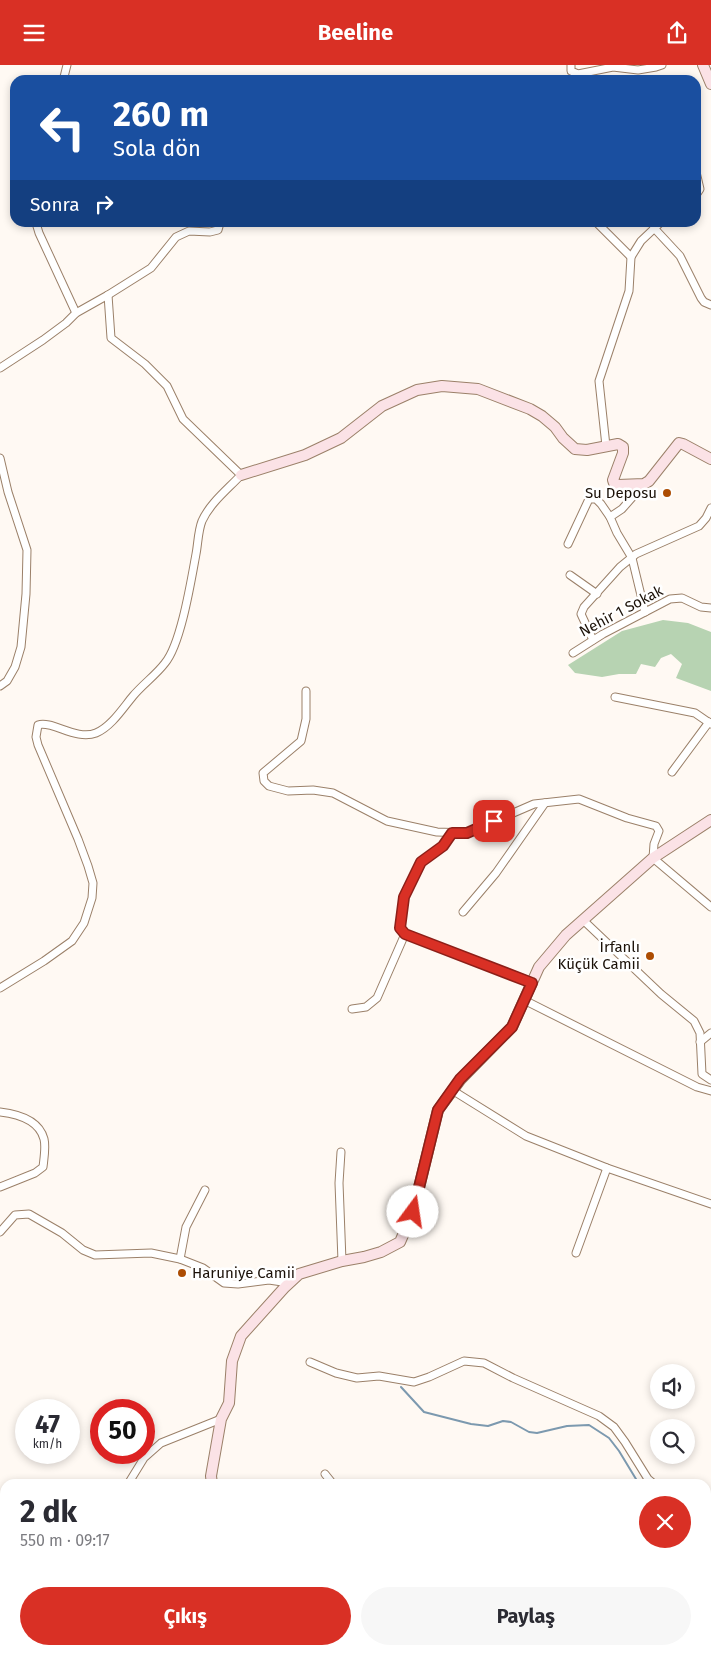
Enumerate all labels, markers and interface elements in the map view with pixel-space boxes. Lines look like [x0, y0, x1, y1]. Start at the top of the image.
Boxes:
icon: menu [20, 19, 48, 47]
text: Beeline [318, 19, 393, 46]
icon: share [663, 19, 691, 47]
text: 260 m [113, 93, 209, 135]
icon: left [30, 95, 95, 160]
text: Sola dön [113, 135, 201, 162]
icon: right [90, 190, 118, 218]
text: Sonra [30, 193, 80, 216]
place label: Su Deposu [585, 484, 657, 502]
marker: Su Deposu [661, 487, 673, 499]
street label: Nehir 1 Sokak [576, 581, 666, 641]
pin [473, 800, 515, 842]
icon: arrive [480, 807, 508, 835]
place label: İrfanlı Küçük Camii [557, 938, 640, 973]
marker: İrfanlı Küçük Camii [644, 950, 656, 962]
position arrow [386, 1185, 438, 1237]
place label: Haruniye Camii [192, 1264, 295, 1282]
marker: Haruniye Camii [176, 1267, 188, 1279]
map controls [650, 1364, 695, 1464]
button: sound [650, 1364, 695, 1409]
speed limit sign: 50 [90, 1399, 155, 1464]
text: 47 [35, 1410, 60, 1440]
button: search [650, 1419, 695, 1464]
text: km/h [33, 1437, 62, 1451]
text: 2 dk [20, 1494, 77, 1530]
button: close [639, 1496, 691, 1548]
text: 550 m · 09:17 [20, 1531, 110, 1550]
button: Çıkış [20, 1587, 351, 1645]
button: Paylaş [361, 1587, 691, 1645]

